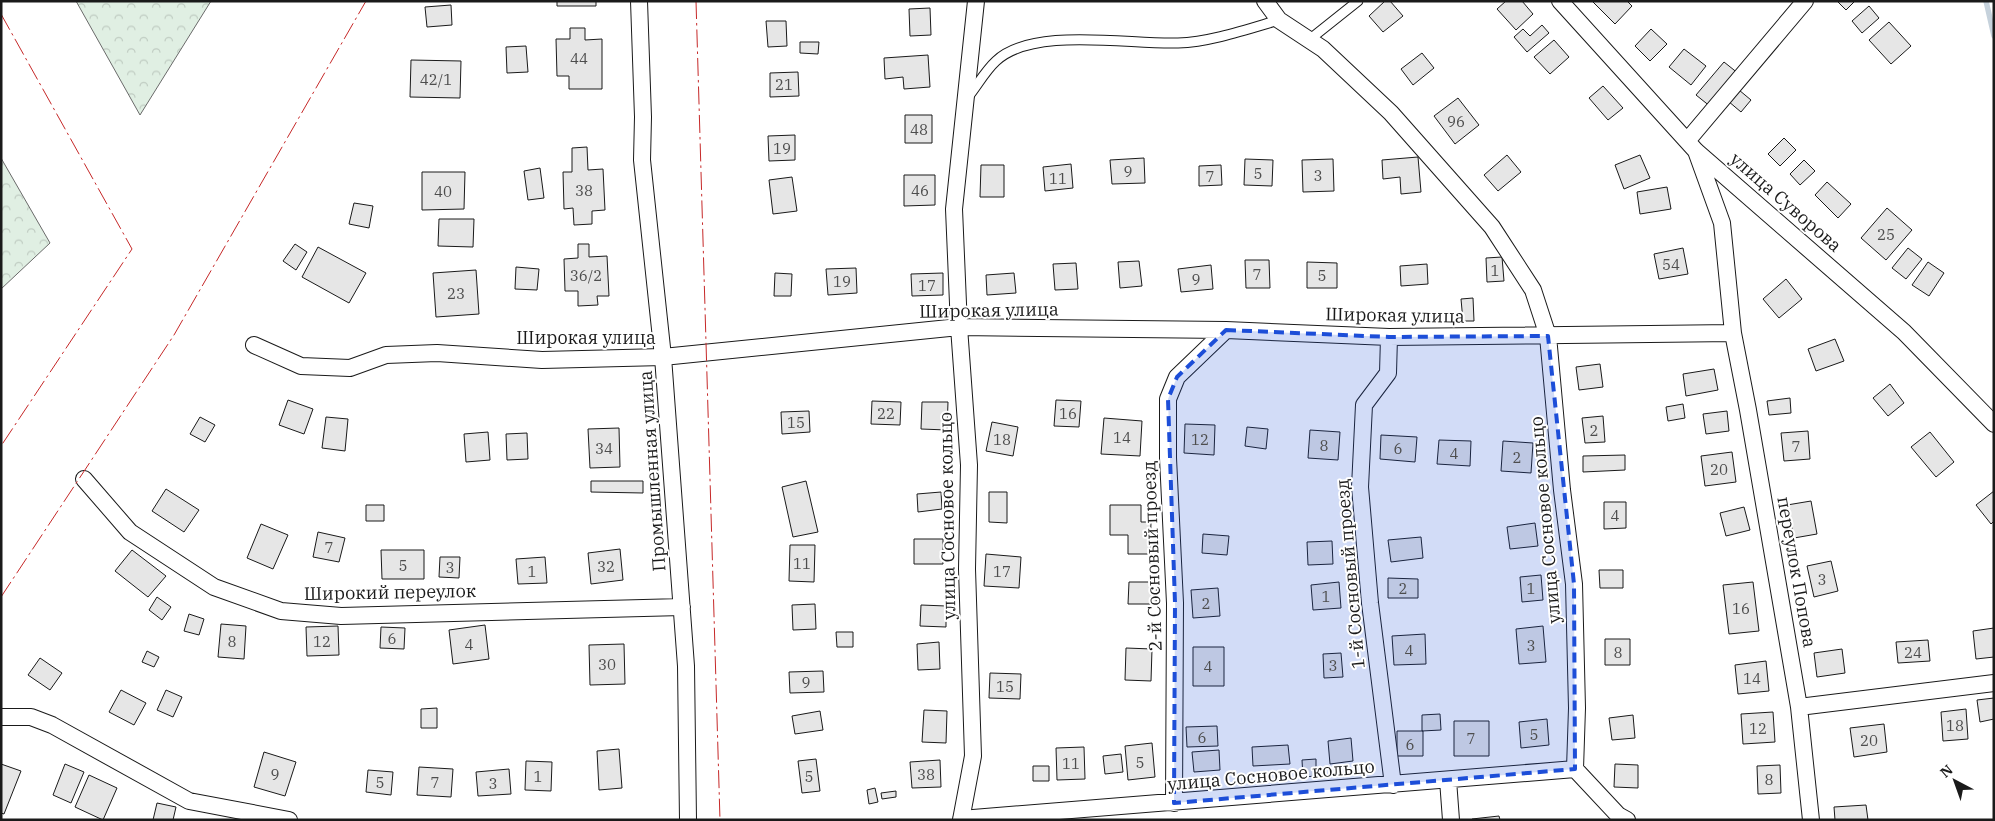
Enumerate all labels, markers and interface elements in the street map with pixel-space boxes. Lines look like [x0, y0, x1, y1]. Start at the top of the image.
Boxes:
house number: 44 [570, 49, 588, 68]
house number: 42/1 [420, 70, 452, 89]
house number: 21 [775, 75, 793, 94]
house number: 96 [1447, 112, 1465, 131]
house number: 48 [910, 120, 928, 139]
house number: 19 [773, 139, 791, 158]
street label: улица Суворова [1725, 147, 1847, 257]
house number: 9 [1123, 162, 1133, 181]
house number: 5 [1253, 164, 1263, 183]
house number: 3 [1313, 166, 1323, 185]
house number: 7 [1205, 167, 1215, 186]
house number: 11 [1049, 169, 1067, 188]
house number: 38 [575, 181, 593, 200]
house number: 46 [911, 181, 929, 200]
house number: 40 [434, 182, 452, 201]
house number: 25 [1877, 225, 1895, 244]
house number: 54 [1662, 255, 1680, 274]
house number: 1 [1490, 261, 1500, 280]
house number: 7 [1252, 265, 1262, 284]
house number: 36/2 [570, 266, 602, 285]
house number: 5 [1317, 266, 1327, 285]
house number: 9 [1191, 270, 1201, 289]
house number: 19 [833, 272, 851, 291]
house number: 17 [918, 276, 936, 295]
house number: 23 [447, 284, 465, 303]
street label: Широкая улица [919, 297, 1059, 323]
street label: Широкая улица [1325, 302, 1465, 328]
street label: Широкая улица [516, 326, 656, 349]
street label: Промышленная улица [633, 370, 670, 572]
house number: 22 [877, 404, 895, 423]
house number: 16 [1059, 404, 1077, 423]
street label: улица Сосновое кольцо [934, 412, 960, 620]
house number: 15 [787, 413, 805, 432]
street label: улица Сосновое кольцо [1524, 415, 1566, 625]
house number: 2 [1589, 421, 1599, 440]
house number: 14 [1113, 428, 1131, 447]
house number: 18 [993, 430, 1011, 449]
house number: 12 [1191, 430, 1209, 449]
house number: 8 [1319, 436, 1329, 455]
house number: 7 [1791, 437, 1801, 456]
house number: 34 [595, 439, 613, 458]
house number: 6 [1393, 439, 1403, 458]
house number: 4 [1449, 444, 1459, 463]
house number: 2 [1512, 448, 1522, 467]
street label: 2-й Сосновый проезд [1137, 460, 1167, 652]
house number: 20 [1710, 460, 1728, 479]
street label: 1-й Сосновый проезд [1330, 478, 1370, 670]
street label: переулок Попова [1772, 495, 1822, 650]
house number: 4 [1610, 506, 1620, 525]
house number: 7 [324, 538, 334, 557]
house number: 11 [793, 554, 811, 573]
house number: 5 [398, 556, 408, 575]
house number: 32 [597, 557, 615, 576]
house number: 3 [445, 558, 455, 577]
house number: 1 [527, 562, 537, 581]
house number: 17 [993, 562, 1011, 581]
house number: 3 [1817, 570, 1827, 589]
street label: Широкий переулок [304, 579, 477, 605]
house number: 2 [1398, 579, 1408, 598]
house number: 1 [1526, 579, 1536, 598]
house number: 1 [1321, 587, 1331, 606]
house number: 2 [1201, 594, 1211, 613]
house number: 16 [1732, 599, 1750, 618]
house number: 6 [387, 629, 397, 648]
house number: 8 [227, 632, 237, 651]
house number: 12 [313, 632, 331, 651]
house number: 4 [464, 635, 474, 654]
house number: 3 [1526, 636, 1536, 655]
house number: 4 [1404, 641, 1414, 660]
house number: 8 [1613, 643, 1623, 662]
house number: 24 [1904, 643, 1922, 662]
house number: 30 [598, 655, 616, 674]
house number: 3 [1328, 656, 1338, 675]
house number: 4 [1203, 657, 1213, 676]
house number: 14 [1743, 669, 1761, 688]
house number: 9 [801, 673, 811, 692]
house number: 15 [996, 677, 1014, 696]
house number: 18 [1946, 716, 1964, 735]
house number: 12 [1749, 719, 1767, 738]
house number: 5 [1529, 725, 1539, 744]
house number: 6 [1197, 728, 1207, 747]
house number: 7 [1466, 729, 1476, 748]
house number: 20 [1860, 731, 1878, 750]
house number: 6 [1405, 735, 1415, 754]
house number: 5 [1135, 753, 1145, 772]
house number: 11 [1062, 754, 1080, 773]
street label: улица Сосновое кольцо [1166, 754, 1376, 796]
north arrow [1930, 756, 1980, 806]
text: N [1936, 761, 1957, 782]
house number: 9 [270, 765, 280, 784]
house number: 38 [917, 765, 935, 784]
house number: 1 [533, 767, 543, 786]
house number: 5 [804, 767, 814, 786]
house number: 8 [1764, 770, 1774, 789]
house number: 5 [375, 773, 385, 792]
house number: 7 [430, 773, 440, 792]
house number: 3 [488, 774, 498, 793]

